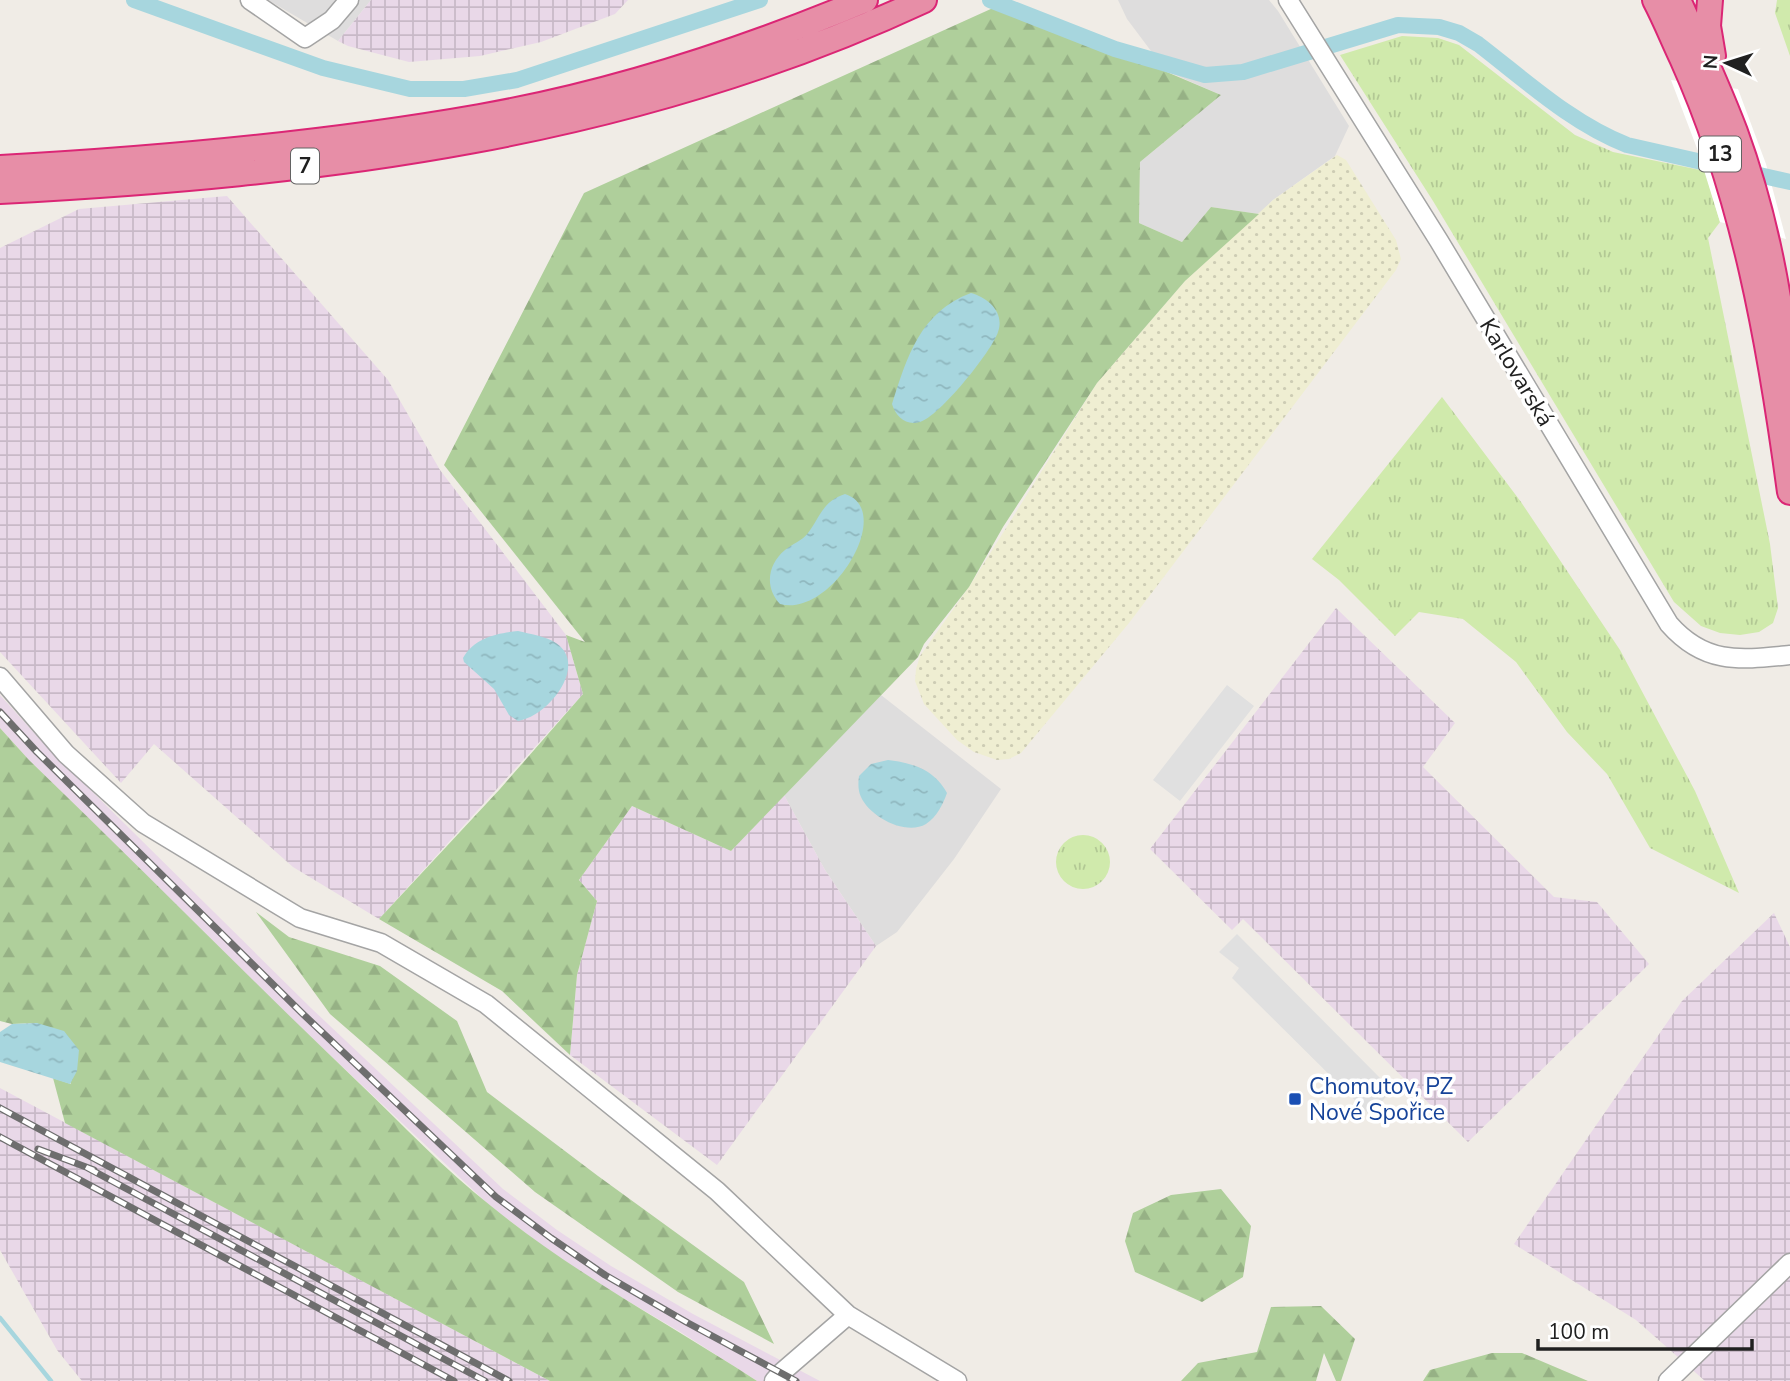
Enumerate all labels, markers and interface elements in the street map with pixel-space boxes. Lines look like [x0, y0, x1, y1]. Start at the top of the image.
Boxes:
north arrow [1692, 28, 1762, 98]
text: N [1698, 54, 1725, 70]
road number: 13 [1699, 136, 1741, 172]
road number: 7 [291, 148, 319, 184]
street label: Karlovarská [1472, 313, 1561, 432]
place label: Chomutov, PZ Nové Spořice [1309, 1071, 1453, 1128]
marker: Chomutov, PZ Nové Spořice [1287, 1091, 1303, 1107]
scale bar [1538, 1308, 1752, 1352]
text: 100 m [1548, 1318, 1609, 1346]

